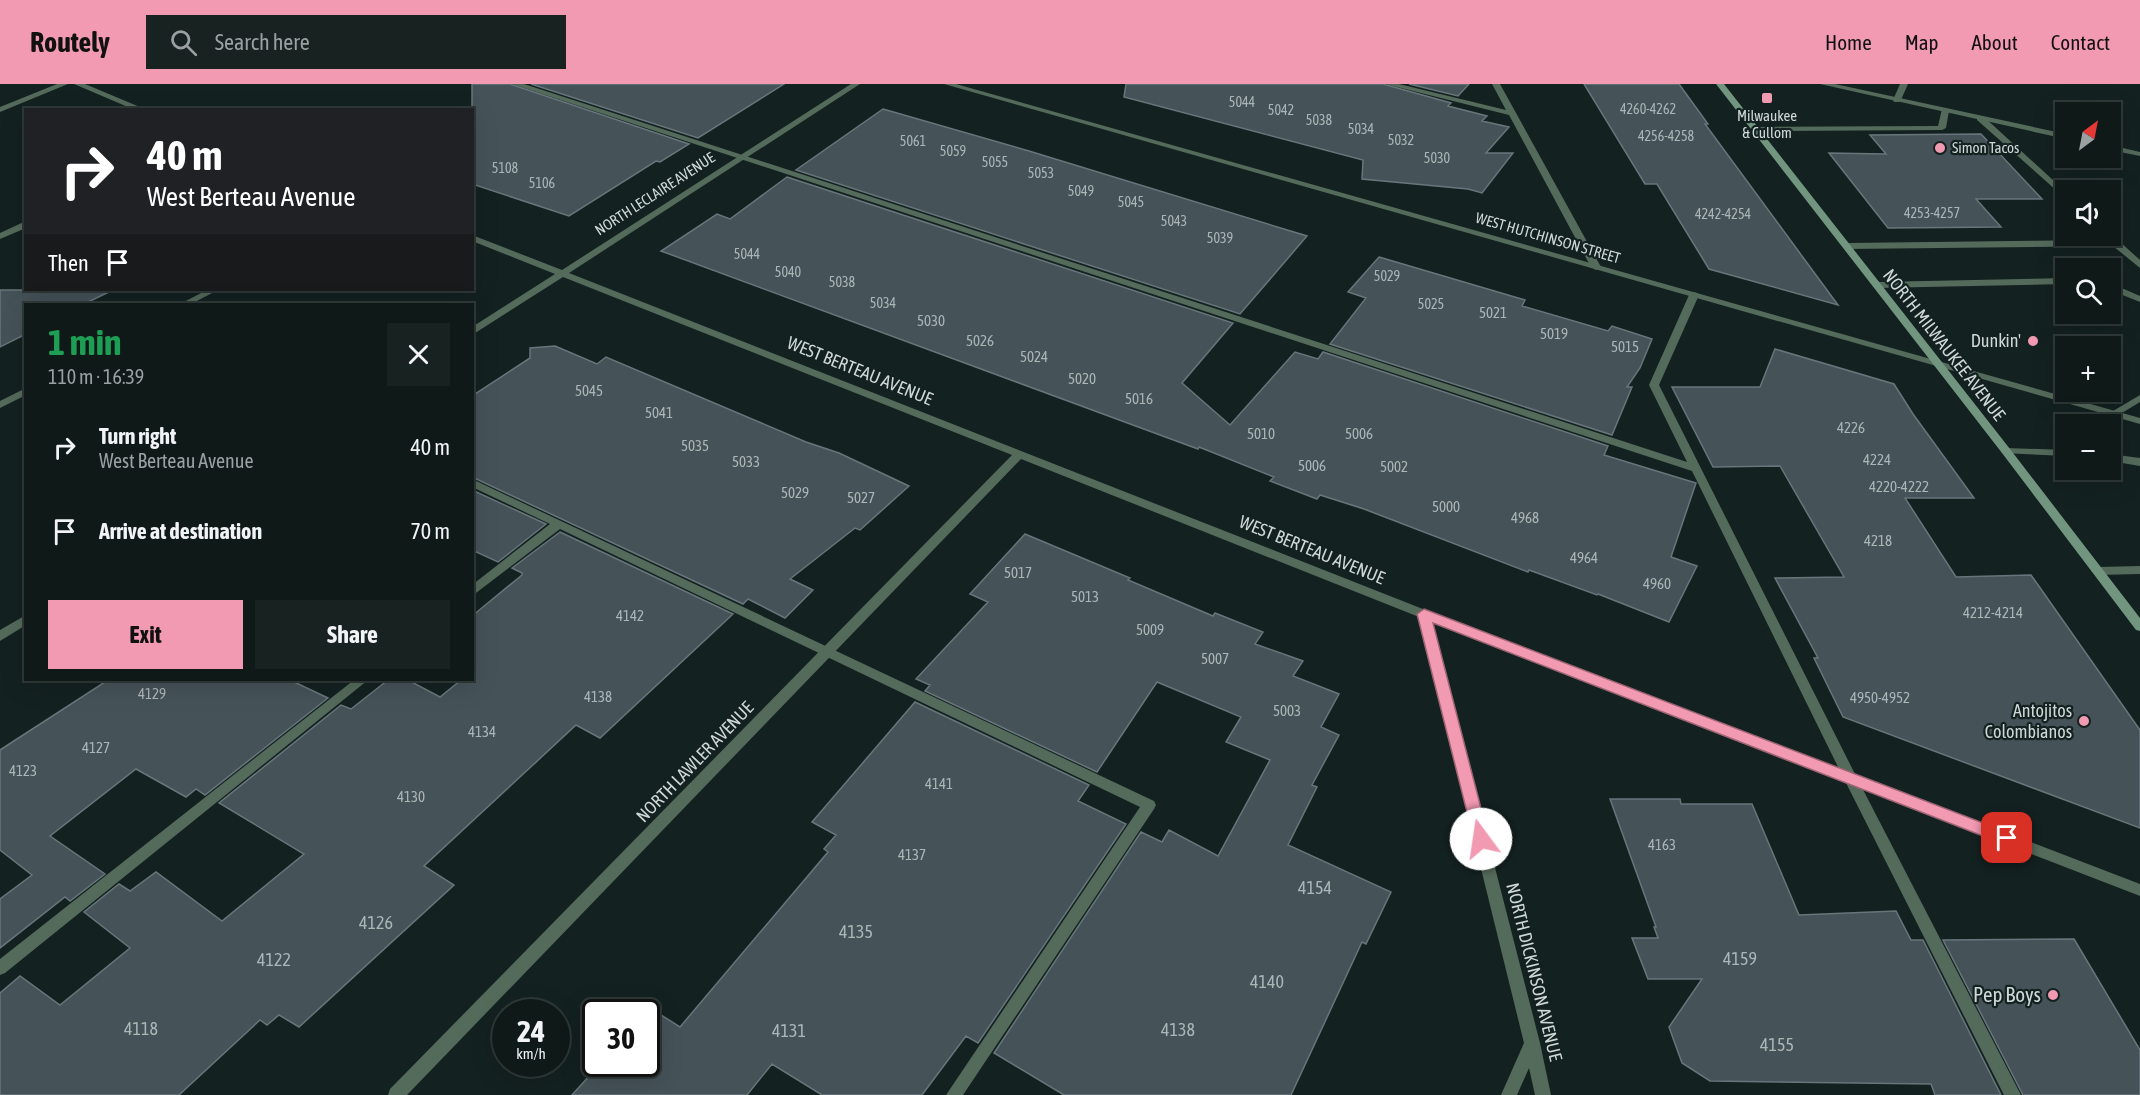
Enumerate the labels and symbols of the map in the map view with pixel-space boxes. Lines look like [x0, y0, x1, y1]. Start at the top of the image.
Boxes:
marker: Milwaukee & Cullom [1760, 91, 1774, 105]
house number: 5044 [1229, 94, 1256, 110]
house number: 4260-4262 [1620, 101, 1676, 117]
house number: 5042 [1268, 102, 1294, 118]
north arrow [2055, 102, 2121, 168]
place label: Milwaukee & Cullom [1737, 107, 1797, 141]
house number: 5038 [1306, 112, 1333, 128]
house number: 5034 [1348, 121, 1375, 137]
house number: 4256-4258 [1638, 128, 1694, 144]
house number: 5032 [1388, 132, 1414, 148]
house number: 5061 [900, 133, 926, 149]
place label: Simon Tacos [1952, 139, 2019, 156]
marker: Simon Tacos [1933, 141, 1947, 155]
house number: 5059 [940, 143, 966, 159]
street label: NORTH LECLAIRE AVENUE [592, 148, 718, 239]
house number: 5030 [1424, 150, 1451, 166]
house number: 5055 [982, 154, 1008, 170]
house number: 5108 [492, 160, 519, 176]
house number: 5053 [1028, 165, 1054, 181]
house number: 5106 [529, 175, 556, 191]
house number: 5049 [1068, 183, 1094, 199]
house number: 5045 [1118, 194, 1144, 210]
house number: 4253-4257 [1904, 205, 1960, 221]
house number: 4242-4254 [1695, 206, 1751, 222]
street label: WEST HUTCHINSON STREET [1474, 209, 1623, 266]
house number: 5043 [1161, 213, 1187, 229]
house number: 5039 [1207, 230, 1233, 246]
house number: 5044 [734, 246, 761, 262]
house number: 5040 [775, 264, 802, 280]
street label: NORTH MILWAUKEE AVENUE [1879, 265, 2010, 425]
house number: 5029 [1374, 268, 1400, 284]
house number: 5038 [829, 274, 856, 290]
house number: 5034 [870, 295, 897, 311]
house number: 5025 [1418, 296, 1444, 312]
house number: 5021 [1479, 304, 1507, 321]
house number: 5030 [917, 312, 945, 329]
house number: 5019 [1540, 325, 1568, 342]
place label: Dunkin' [1971, 330, 2021, 351]
street label: WEST BERTEAU AVENUE [784, 332, 936, 409]
house number: 5026 [966, 332, 994, 349]
marker: Dunkin' [2026, 334, 2040, 348]
house number: 5015 [1611, 338, 1639, 355]
house number: 5024 [1020, 348, 1048, 365]
house number: 5020 [1068, 370, 1096, 387]
house number: 5045 [575, 382, 603, 399]
house number: 5016 [1125, 390, 1153, 407]
house number: 5041 [645, 404, 673, 421]
house number: 4226 [1837, 419, 1865, 436]
house number: 5010 [1247, 425, 1275, 442]
house number: 5006 [1345, 425, 1373, 442]
house number: 5035 [681, 437, 709, 454]
house number: 4224 [1863, 451, 1891, 468]
house number: 5033 [732, 453, 760, 470]
house number: 5006 [1298, 457, 1326, 474]
house number: 5002 [1380, 458, 1408, 475]
house number: 4220-4222 [1869, 478, 1929, 495]
house number: 5029 [781, 484, 809, 501]
house number: 5027 [847, 489, 875, 506]
house number: 5000 [1432, 498, 1460, 515]
house number: 4968 [1511, 509, 1539, 526]
street label: WEST BERTEAU AVENUE [1236, 511, 1388, 588]
house number: 4218 [1864, 532, 1892, 549]
house number: 4964 [1570, 549, 1598, 566]
house number: 5017 [1004, 564, 1032, 581]
house number: 4960 [1643, 575, 1671, 592]
house number: 5013 [1071, 588, 1099, 605]
house number: 4212-4214 [1963, 604, 2023, 621]
house number: 4142 [616, 607, 644, 624]
house number: 5009 [1136, 621, 1164, 638]
house number: 5007 [1201, 650, 1229, 667]
house number: 4129 [138, 685, 166, 702]
house number: 4138 [584, 688, 612, 705]
house number: 4950-4952 [1850, 689, 1910, 706]
street label: NORTH LAWLER AVENUE [632, 697, 758, 826]
place label: Antojitos Colombianos [1985, 700, 2072, 742]
house number: 5003 [1273, 702, 1301, 719]
marker: Antojitos Colombianos [2077, 714, 2091, 728]
house number: 4134 [468, 723, 496, 740]
house number: 4127 [82, 739, 110, 756]
house number: 4123 [9, 762, 37, 779]
house number: 4141 [925, 775, 953, 792]
house number: 4130 [397, 788, 425, 805]
position arrow [1449, 807, 1513, 871]
pin [1981, 812, 2032, 863]
house number: 4163 [1648, 836, 1676, 853]
house number: 4137 [898, 846, 926, 863]
house number: 4154 [1298, 877, 1332, 898]
street label: NORTH DICKINSON AVENUE [1502, 881, 1567, 1063]
house number: 4126 [359, 912, 393, 933]
house number: 4135 [839, 921, 873, 942]
house number: 4159 [1723, 948, 1757, 969]
house number: 4122 [257, 949, 291, 970]
house number: 4140 [1250, 971, 1284, 992]
place label: Pep Boys [1973, 982, 2041, 1006]
marker: Pep Boys [2046, 988, 2060, 1002]
speed limit sign: 30 [582, 999, 660, 1077]
house number: 4118 [124, 1018, 158, 1039]
house number: 4138 [1161, 1019, 1195, 1040]
house number: 4131 [772, 1020, 806, 1041]
house number: 4155 [1760, 1034, 1794, 1055]

